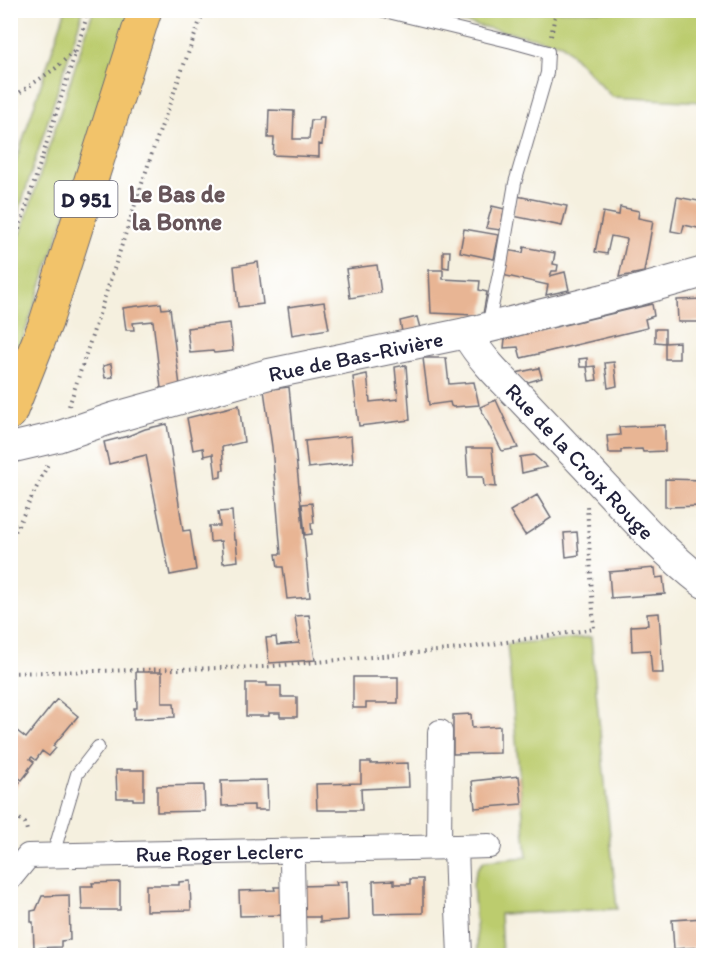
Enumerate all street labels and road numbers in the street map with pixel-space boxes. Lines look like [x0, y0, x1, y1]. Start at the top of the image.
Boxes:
road number: D 951 [54, 181, 118, 217]
street label: Rue de Bas-Rivière [266, 325, 445, 387]
street label: Rue de la Croix Rouge [500, 377, 660, 545]
street label: Rue Roger Leclerc [135, 837, 304, 867]

